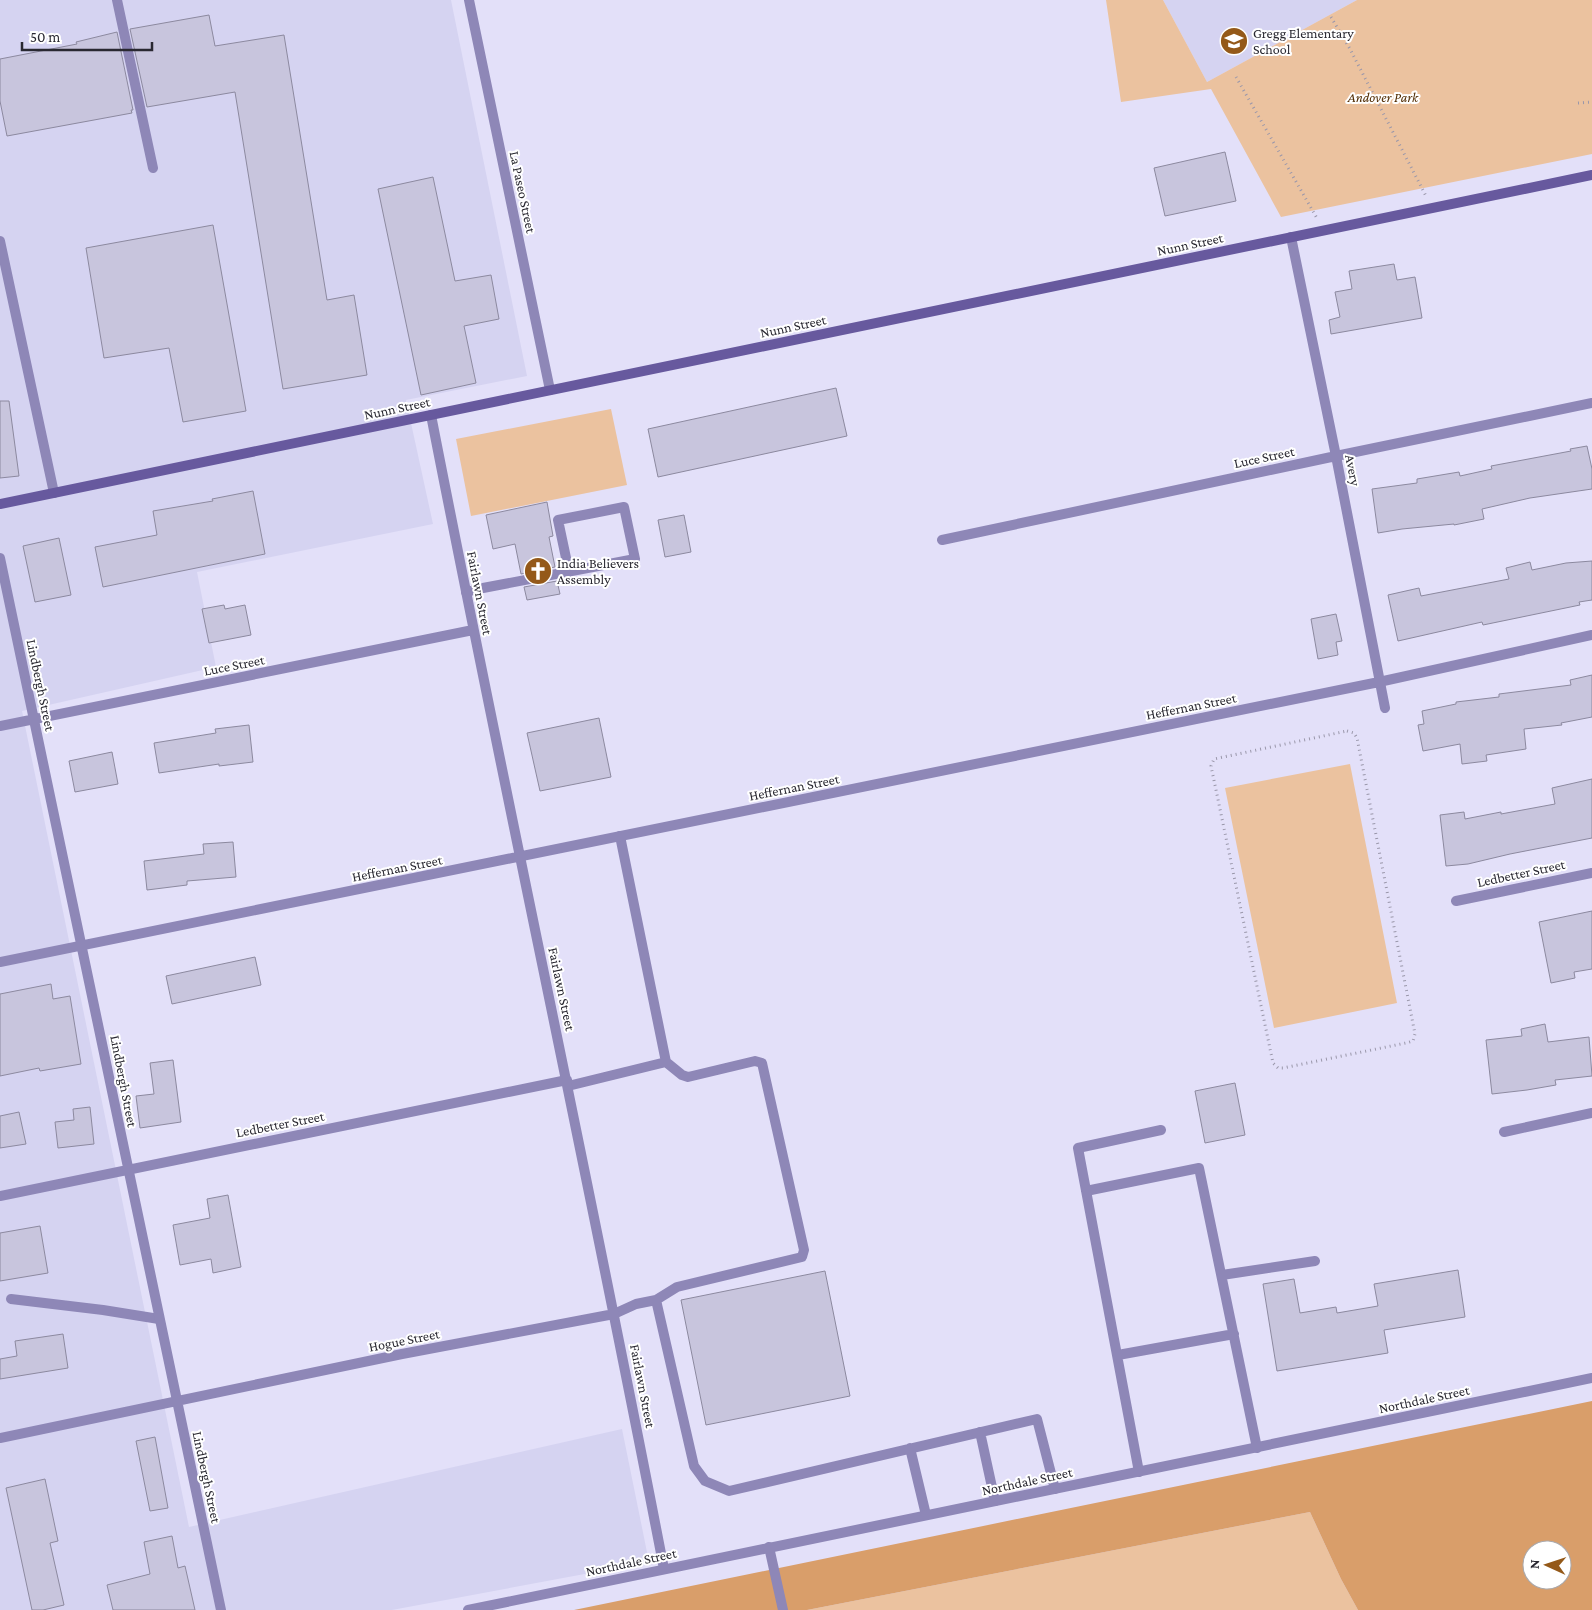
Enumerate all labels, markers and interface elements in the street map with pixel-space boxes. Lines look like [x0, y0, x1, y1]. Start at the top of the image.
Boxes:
scale bar [22, 20, 152, 52]
place label: Gregg Elementary School [1253, 25, 1354, 57]
school or university icon: Gregg Elementary School [1219, 26, 1249, 56]
text: 50 m [30, 29, 60, 45]
park label: Andover Park [1347, 89, 1419, 105]
street label: La Paseo Street [507, 150, 540, 235]
street label: Nunn Street [1156, 229, 1225, 259]
street label: Nunn Street [759, 311, 828, 341]
street label: Nunn Street [363, 393, 432, 423]
street label: Luce Street [1232, 443, 1296, 471]
street label: Avery [1342, 453, 1364, 488]
street label: Fairlawn Street [464, 550, 496, 637]
place label: India Believers Assembly [557, 555, 639, 587]
church icon: India Believers Assembly [523, 556, 553, 586]
street label: Lindbergh Street [23, 638, 59, 733]
street label: Luce Street [202, 651, 266, 679]
street label: Heffernan Street [1144, 689, 1238, 723]
street label: Heffernan Street [747, 770, 841, 804]
street label: Heffernan Street [350, 851, 444, 885]
street label: Ledbetter Street [1476, 856, 1567, 890]
street label: Fairlawn Street [545, 946, 579, 1033]
street label: Lindbergh Street [107, 1034, 141, 1129]
street label: Ledbetter Street [235, 1108, 326, 1140]
street label: Hogue Street [367, 1325, 441, 1355]
street label: Fairlawn Street [627, 1343, 659, 1430]
street label: Northdale Street [1377, 1382, 1471, 1416]
street label: Lindbergh Street [189, 1430, 225, 1525]
street label: Northdale Street [980, 1464, 1074, 1498]
north arrow [1522, 1540, 1572, 1590]
street label: Northdale Street [584, 1545, 678, 1579]
text: N [1526, 1559, 1542, 1570]

